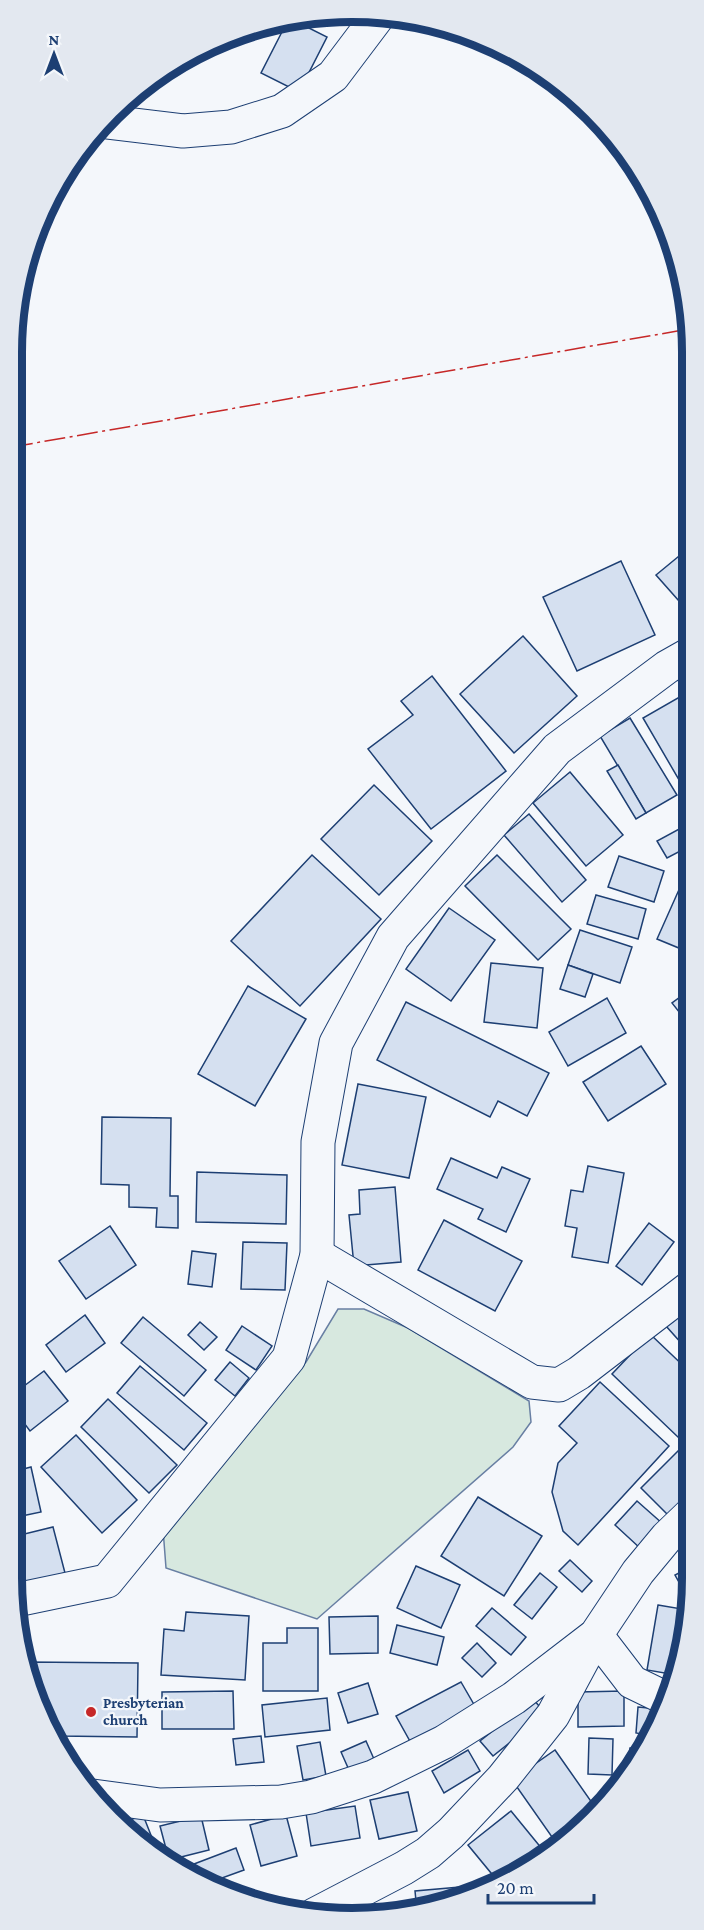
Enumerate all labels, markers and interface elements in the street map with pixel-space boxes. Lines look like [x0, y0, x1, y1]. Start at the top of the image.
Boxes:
north arrow [24, 24, 84, 84]
text: N [49, 31, 60, 48]
place label: Presbyterian church [103, 1695, 184, 1728]
marker: Presbyterian church [84, 1705, 98, 1719]
scale bar [488, 1867, 594, 1905]
text: 20 m [497, 1878, 534, 1898]

